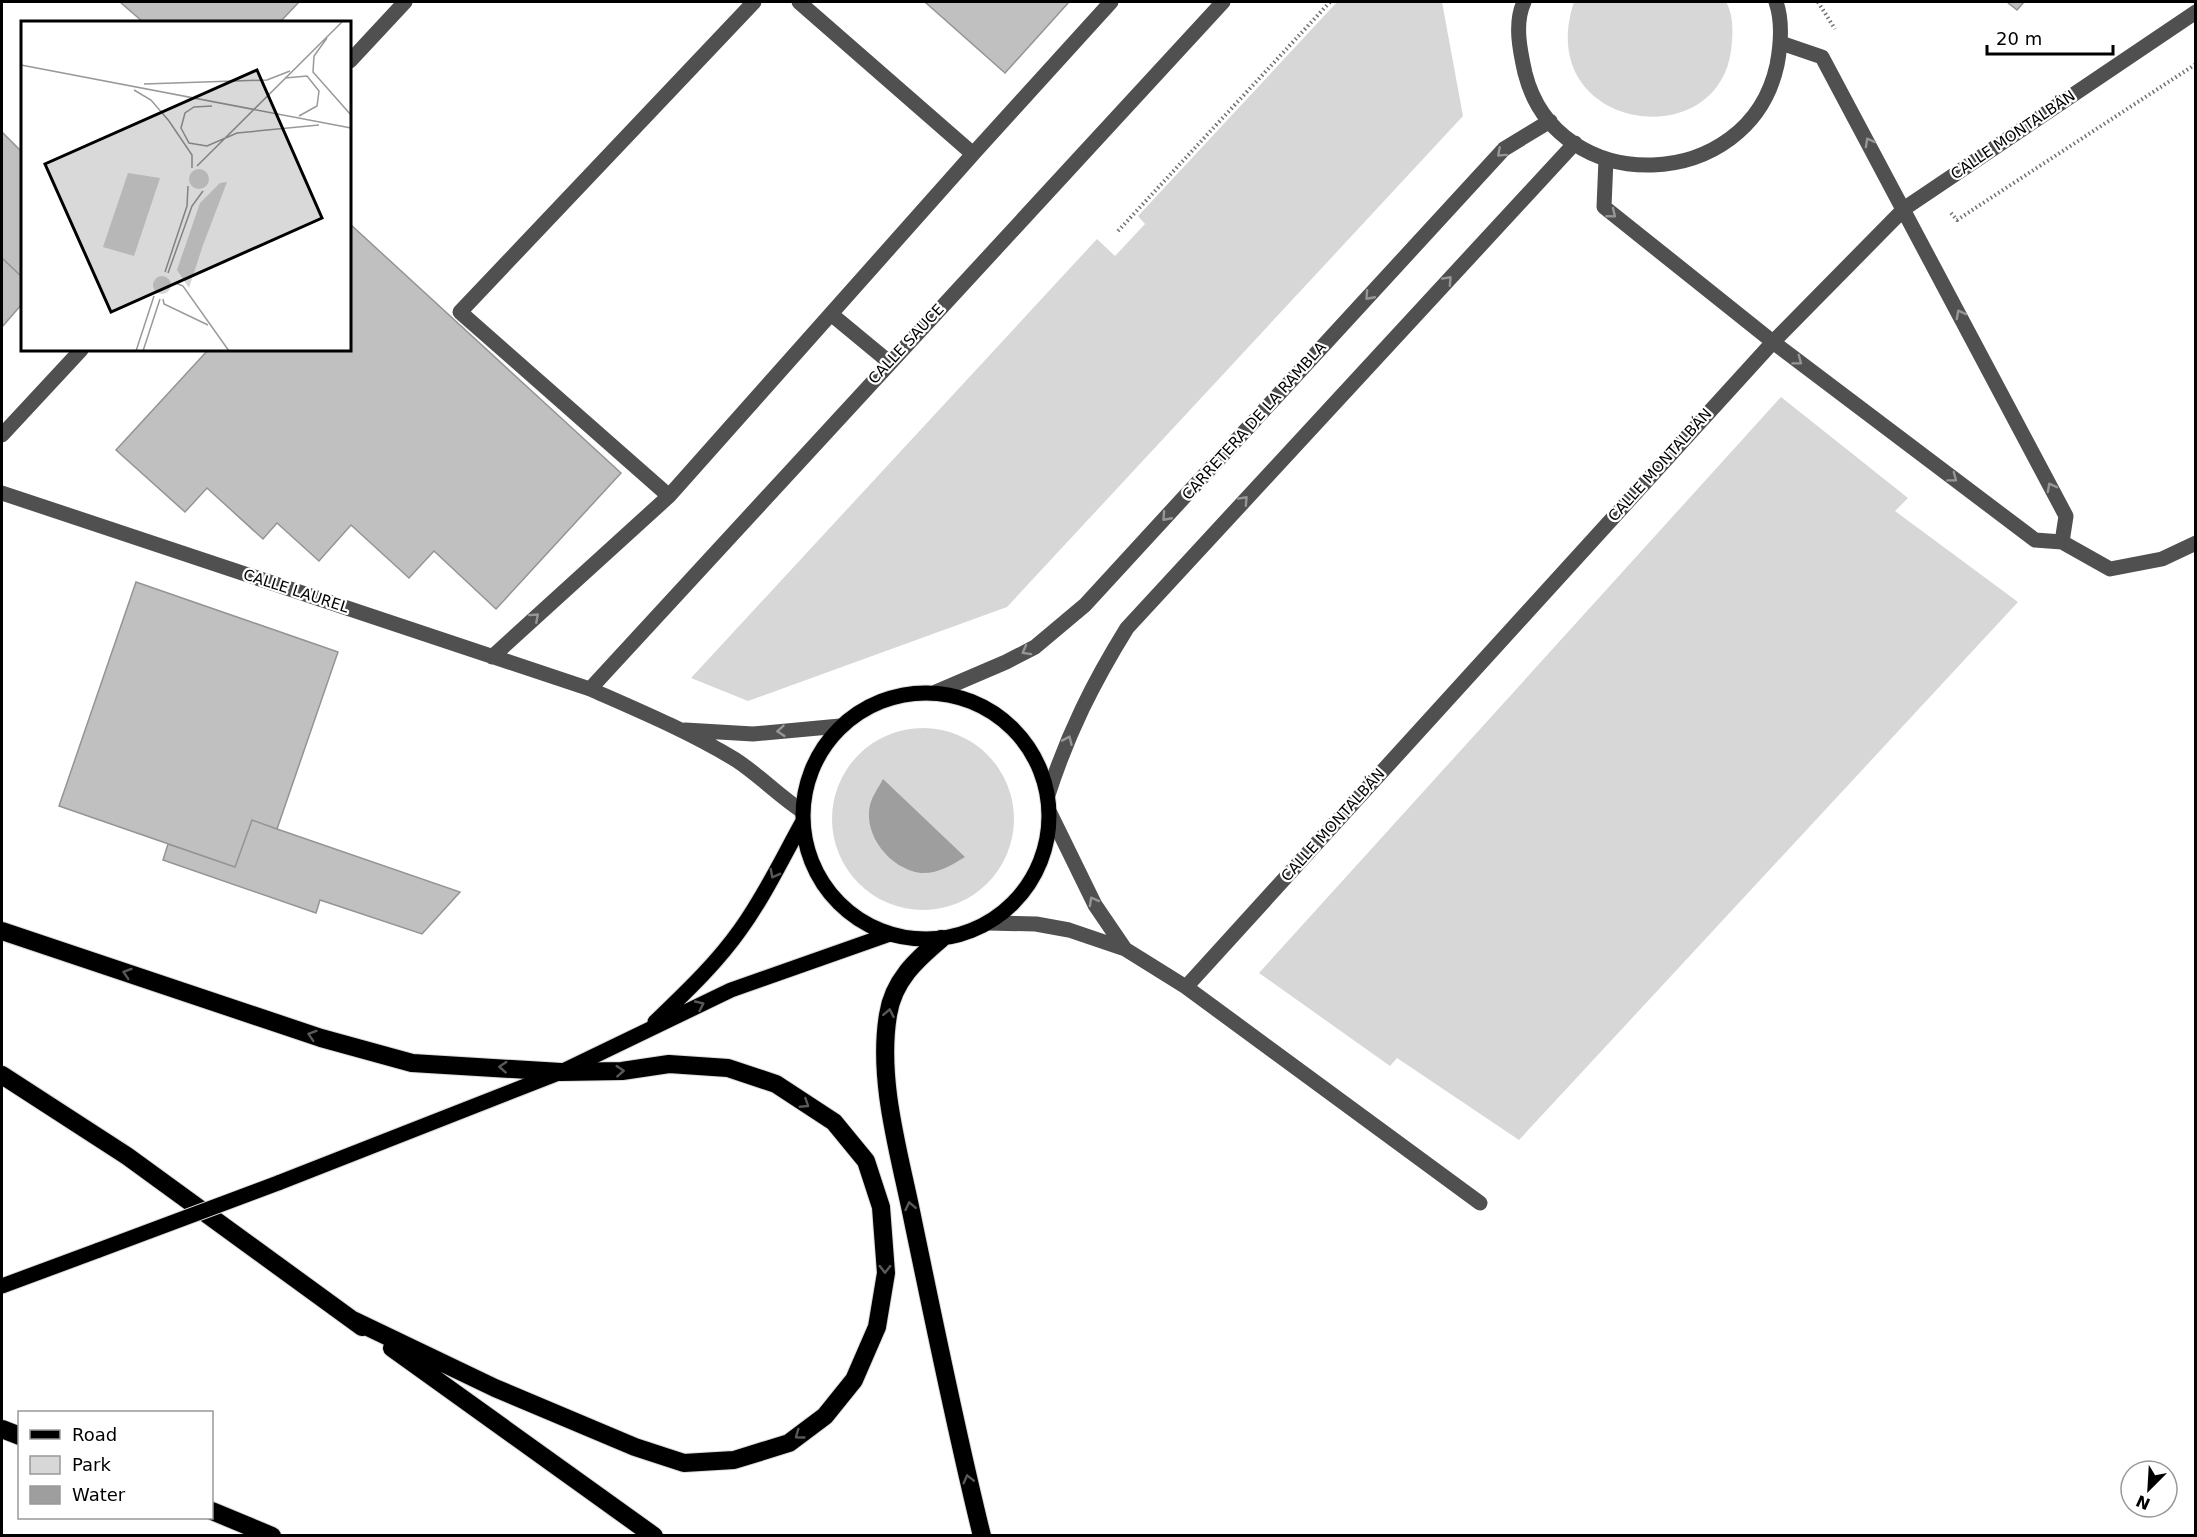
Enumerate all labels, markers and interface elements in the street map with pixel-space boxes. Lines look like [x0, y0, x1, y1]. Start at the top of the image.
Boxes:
scale bar [1987, 18, 2113, 56]
inset map [21, 21, 351, 351]
text: 20 m [1996, 28, 2042, 49]
street label: CALLE MONTALBÁN [1947, 86, 2079, 183]
one-way arrow [1865, 138, 1876, 148]
one-way arrow [1497, 146, 1508, 157]
one-way arrow [1605, 206, 1616, 217]
one-way arrow [1441, 277, 1452, 287]
one-way arrow [1365, 289, 1376, 299]
street label: CALLE SAUCE [864, 300, 948, 388]
one-way arrow [1956, 310, 1967, 321]
street label: CARRETERA DE LA RAMBLA [1178, 338, 1330, 504]
one-way arrow [1791, 354, 1802, 365]
street label: CALLE MONTALBÁN [1604, 404, 1716, 525]
one-way arrow [1947, 471, 1958, 482]
one-way arrow [2047, 483, 2058, 493]
one-way arrow [1237, 497, 1248, 507]
one-way arrow [1162, 510, 1173, 521]
street label: CALLE LAUREL [241, 565, 352, 617]
one-way arrow [529, 613, 539, 624]
one-way arrow [1022, 644, 1032, 655]
one-way arrow [777, 725, 786, 738]
one-way arrow [1061, 735, 1073, 746]
street label: CALLE MONTALBÁN [1277, 764, 1389, 885]
one-way arrow [770, 868, 781, 878]
one-way arrow [1089, 896, 1100, 907]
one-way arrow [122, 968, 133, 981]
one-way arrow [693, 1000, 704, 1012]
one-way arrow [882, 1009, 895, 1019]
one-way arrow [307, 1030, 318, 1042]
one-way arrow [498, 1061, 507, 1074]
one-way arrow [615, 1064, 624, 1077]
one-way arrow [799, 1097, 810, 1108]
one-way arrow [904, 1201, 917, 1211]
one-way arrow [879, 1265, 891, 1274]
legend [18, 1411, 213, 1519]
text: Road [72, 1424, 117, 1445]
one-way arrow [795, 1428, 806, 1439]
text: Park [72, 1454, 111, 1475]
north arrow [2119, 1459, 2179, 1519]
one-way arrow [963, 1474, 976, 1484]
text: Water [72, 1484, 126, 1505]
text: N [2133, 1491, 2153, 1514]

